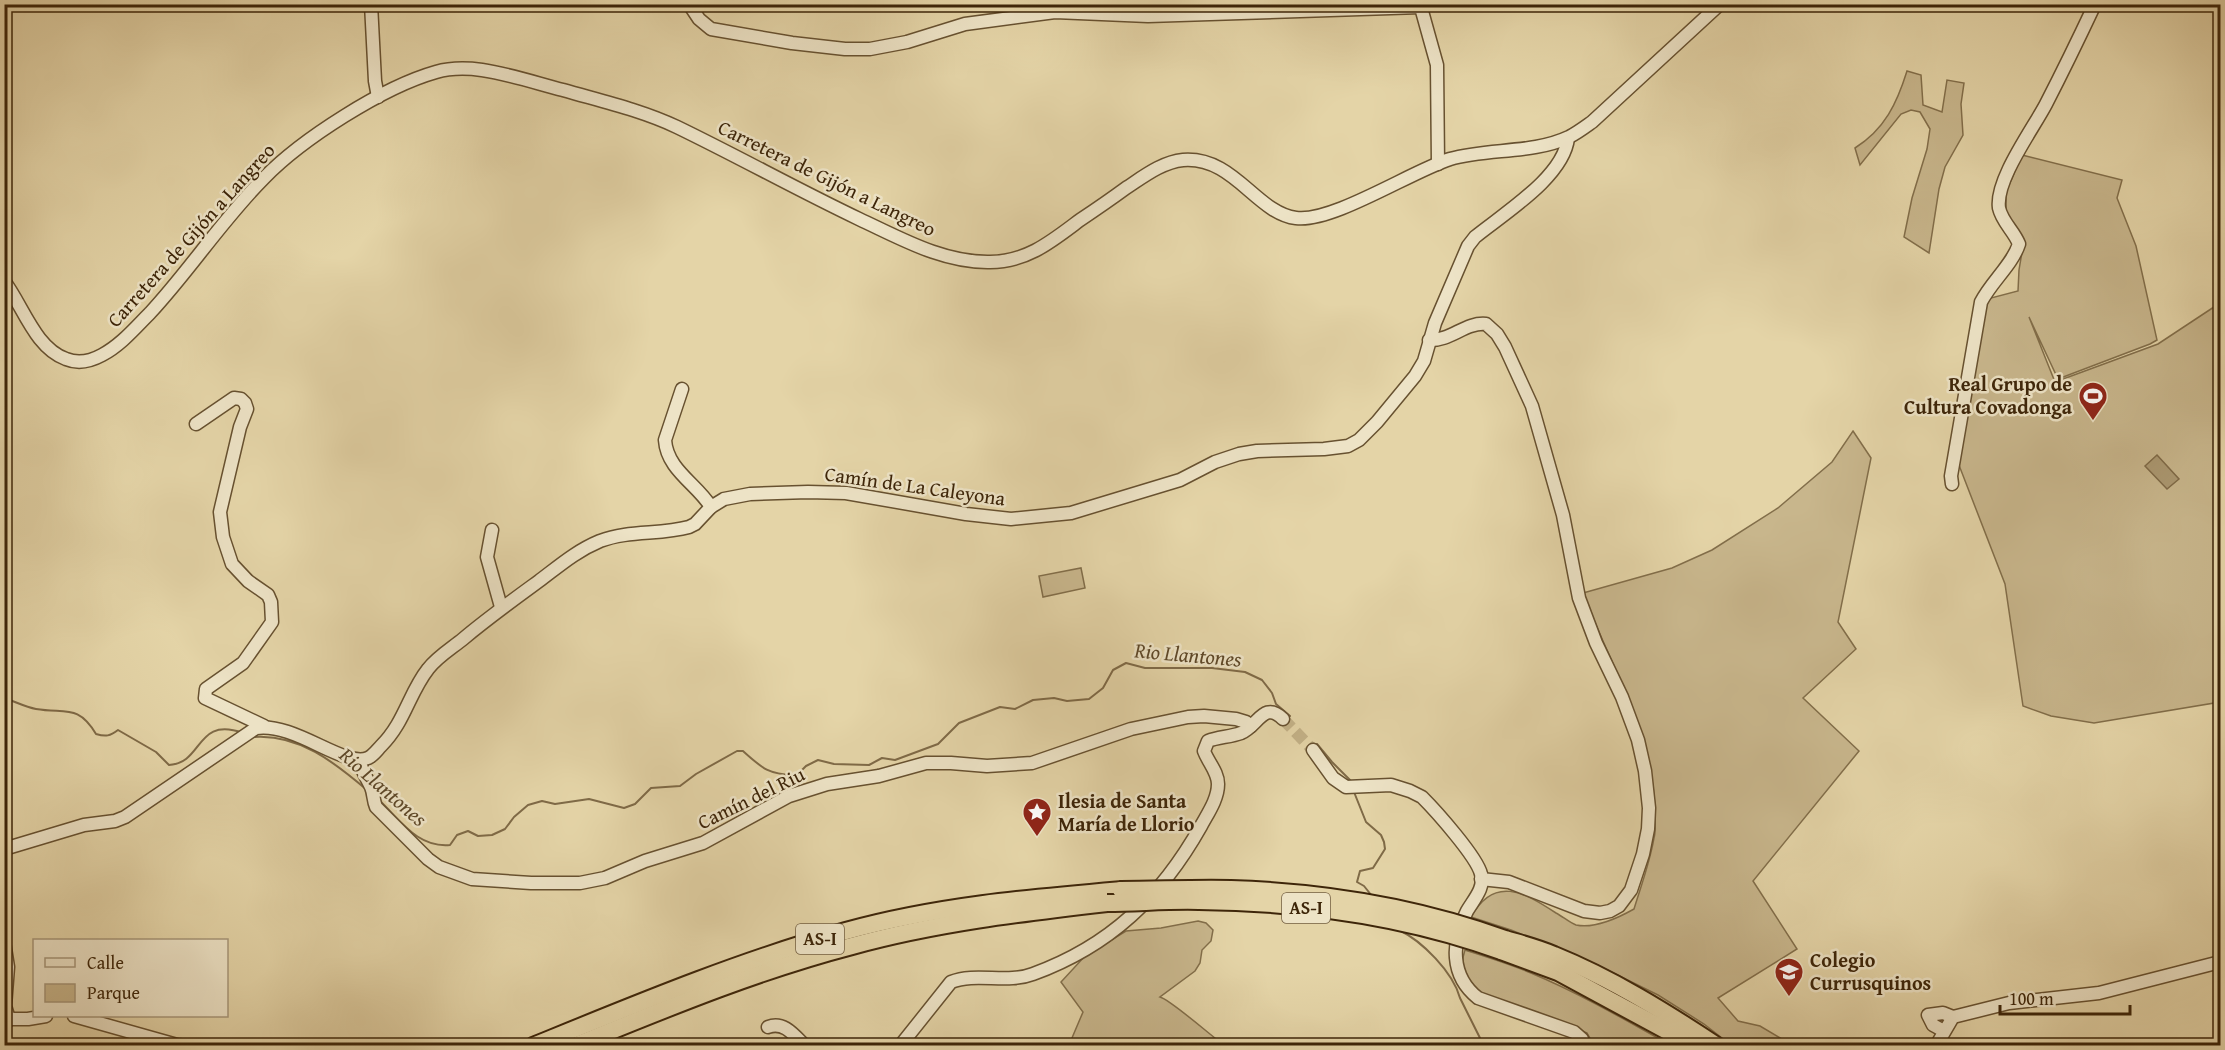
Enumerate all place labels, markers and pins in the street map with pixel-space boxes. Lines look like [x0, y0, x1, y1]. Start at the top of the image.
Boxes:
place label: Real Grupo de Cultura Covadonga [1904, 369, 2073, 421]
sports icon: Real Grupo de Cultura Covadonga [2077, 380, 2109, 422]
place label: Ilesia de Santa María de Llorio [1058, 786, 1195, 838]
place icon: Ilesia de Santa María de Llorio [1021, 796, 1053, 838]
place label: Colegio Currusquinos [1810, 945, 1931, 997]
school or university icon: Colegio Currusquinos [1773, 956, 1805, 998]

